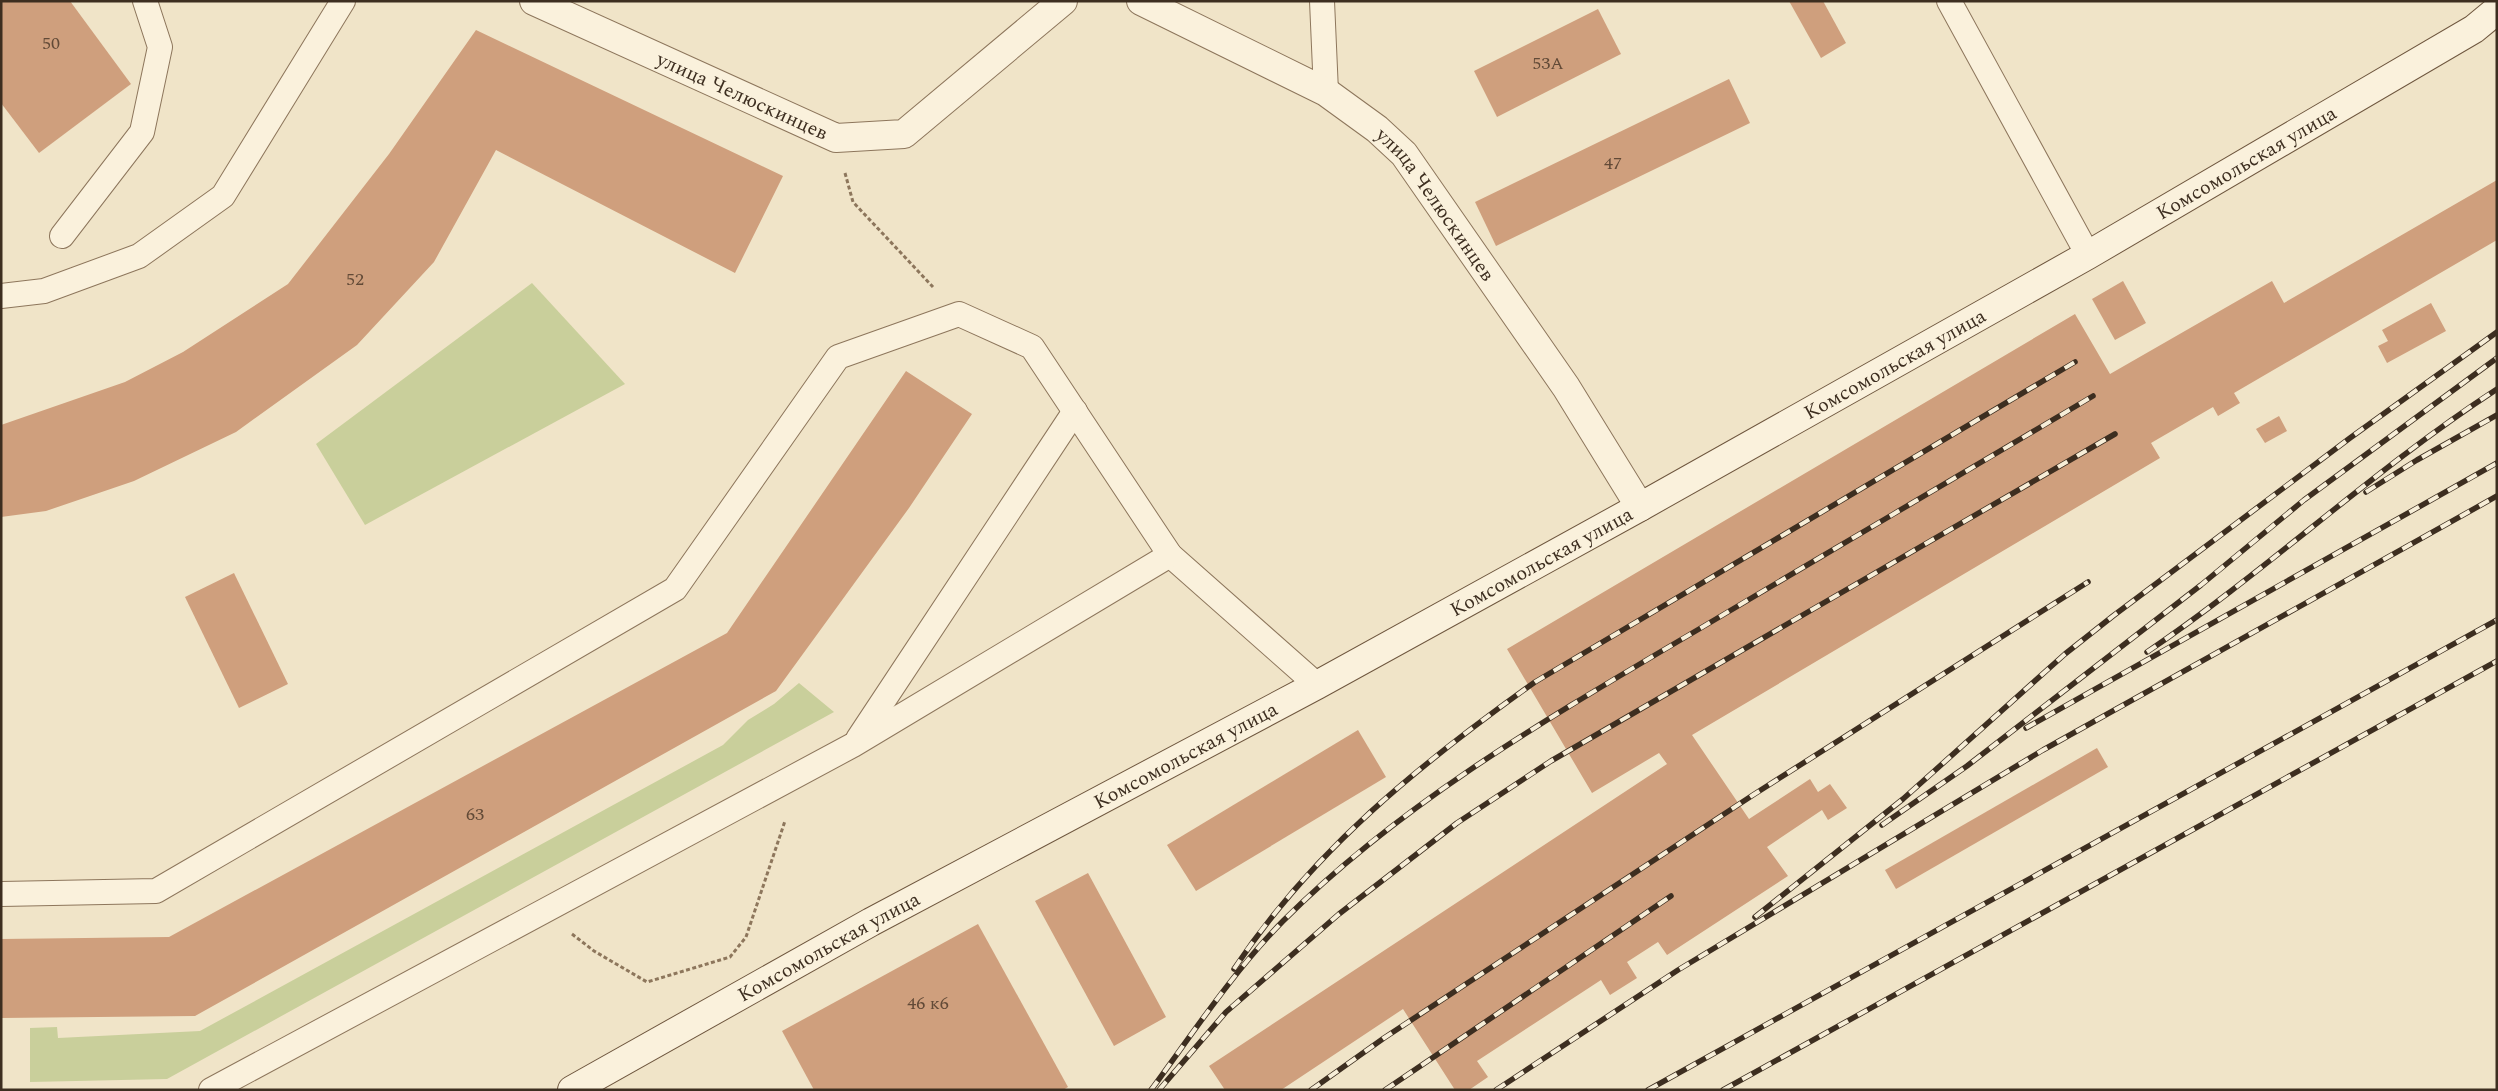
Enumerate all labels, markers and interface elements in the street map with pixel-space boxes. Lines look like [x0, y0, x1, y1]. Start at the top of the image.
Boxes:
house number: 50 [42, 30, 60, 57]
street label: улица Челюскинцев [651, 44, 833, 148]
house number: 53А [1532, 50, 1564, 77]
street label: Комсомольская улица [2151, 99, 2343, 228]
street label: улица Челюскинцев [1368, 120, 1502, 288]
house number: 47 [1604, 150, 1622, 177]
house number: 52 [346, 266, 364, 293]
street label: Комсомольская улица [1799, 301, 1992, 428]
street label: Комсомольская улица [1445, 500, 1639, 625]
street label: Комсомольская улица [1088, 694, 1284, 817]
house number: 63 [466, 801, 484, 828]
street label: Комсомольская улица [732, 884, 926, 1010]
house number: 46 к6 [907, 990, 949, 1017]

